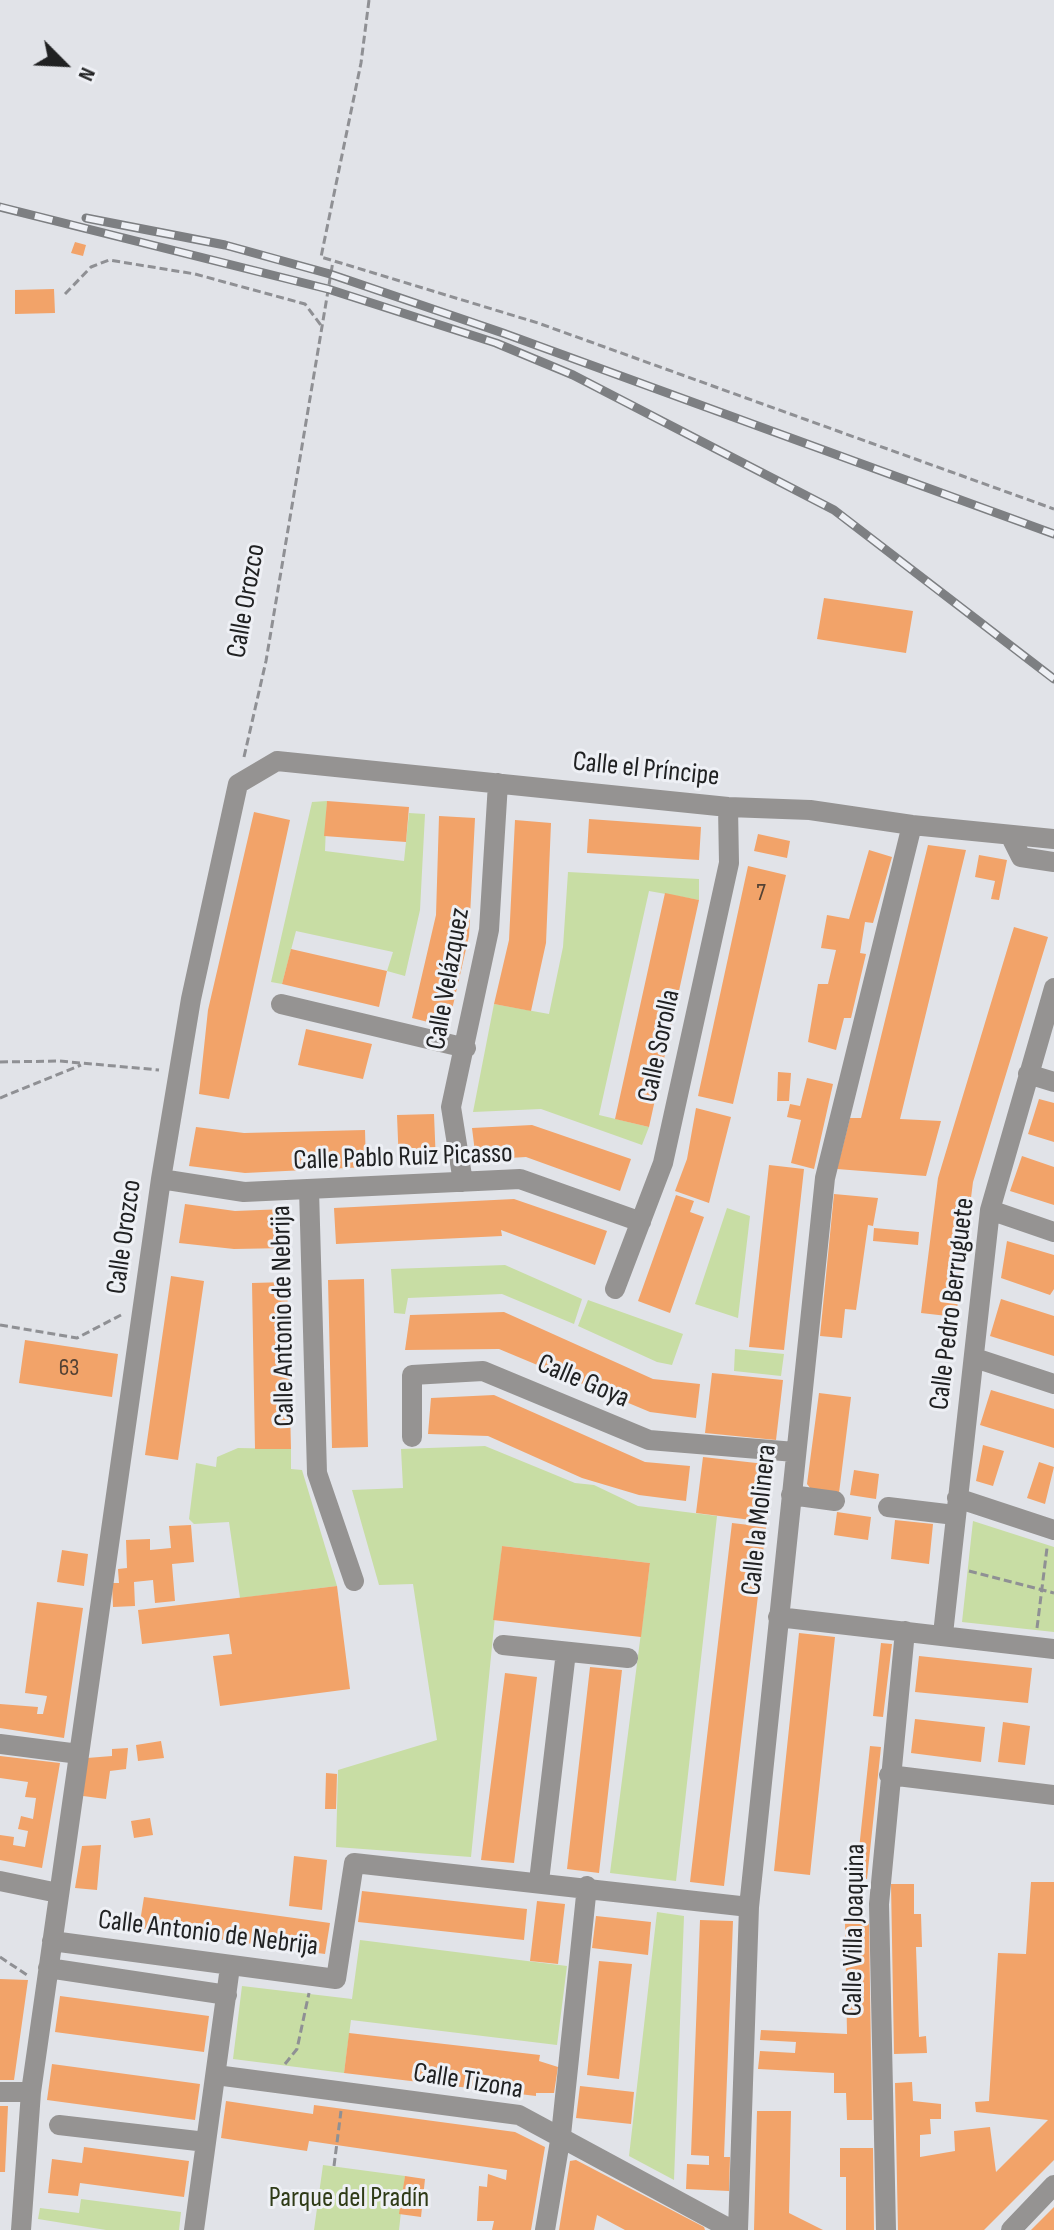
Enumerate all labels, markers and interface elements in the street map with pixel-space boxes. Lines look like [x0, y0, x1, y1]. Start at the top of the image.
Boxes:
north arrow [24, 24, 104, 104]
text: N [72, 63, 101, 85]
street label: Calle Orozco [220, 541, 274, 661]
street label: Calle el Príncipe [571, 746, 721, 794]
house number: 7 [756, 880, 766, 908]
street label: Calle Velázquez [420, 906, 478, 1052]
street label: Calle Sorolla [632, 987, 688, 1105]
street label: Calle Pablo Ruiz Picasso [293, 1137, 513, 1179]
street label: Calle Orozco [100, 1178, 150, 1296]
street label: Calle Pedro Berruguete [923, 1196, 983, 1412]
street label: Calle Antonio de Nebrija [265, 1205, 303, 1427]
street label: Calle Goya [532, 1348, 634, 1416]
house number: 63 [59, 1355, 79, 1383]
street label: Calle la Molinera [735, 1443, 785, 1597]
street label: Calle Villa Joaquina [837, 1843, 873, 2017]
street label: Calle Antonio de Nebrija [96, 1904, 320, 1964]
street label: Calle Tizona [411, 2057, 525, 2107]
park label: Parque del Pradín [269, 2182, 429, 2216]

